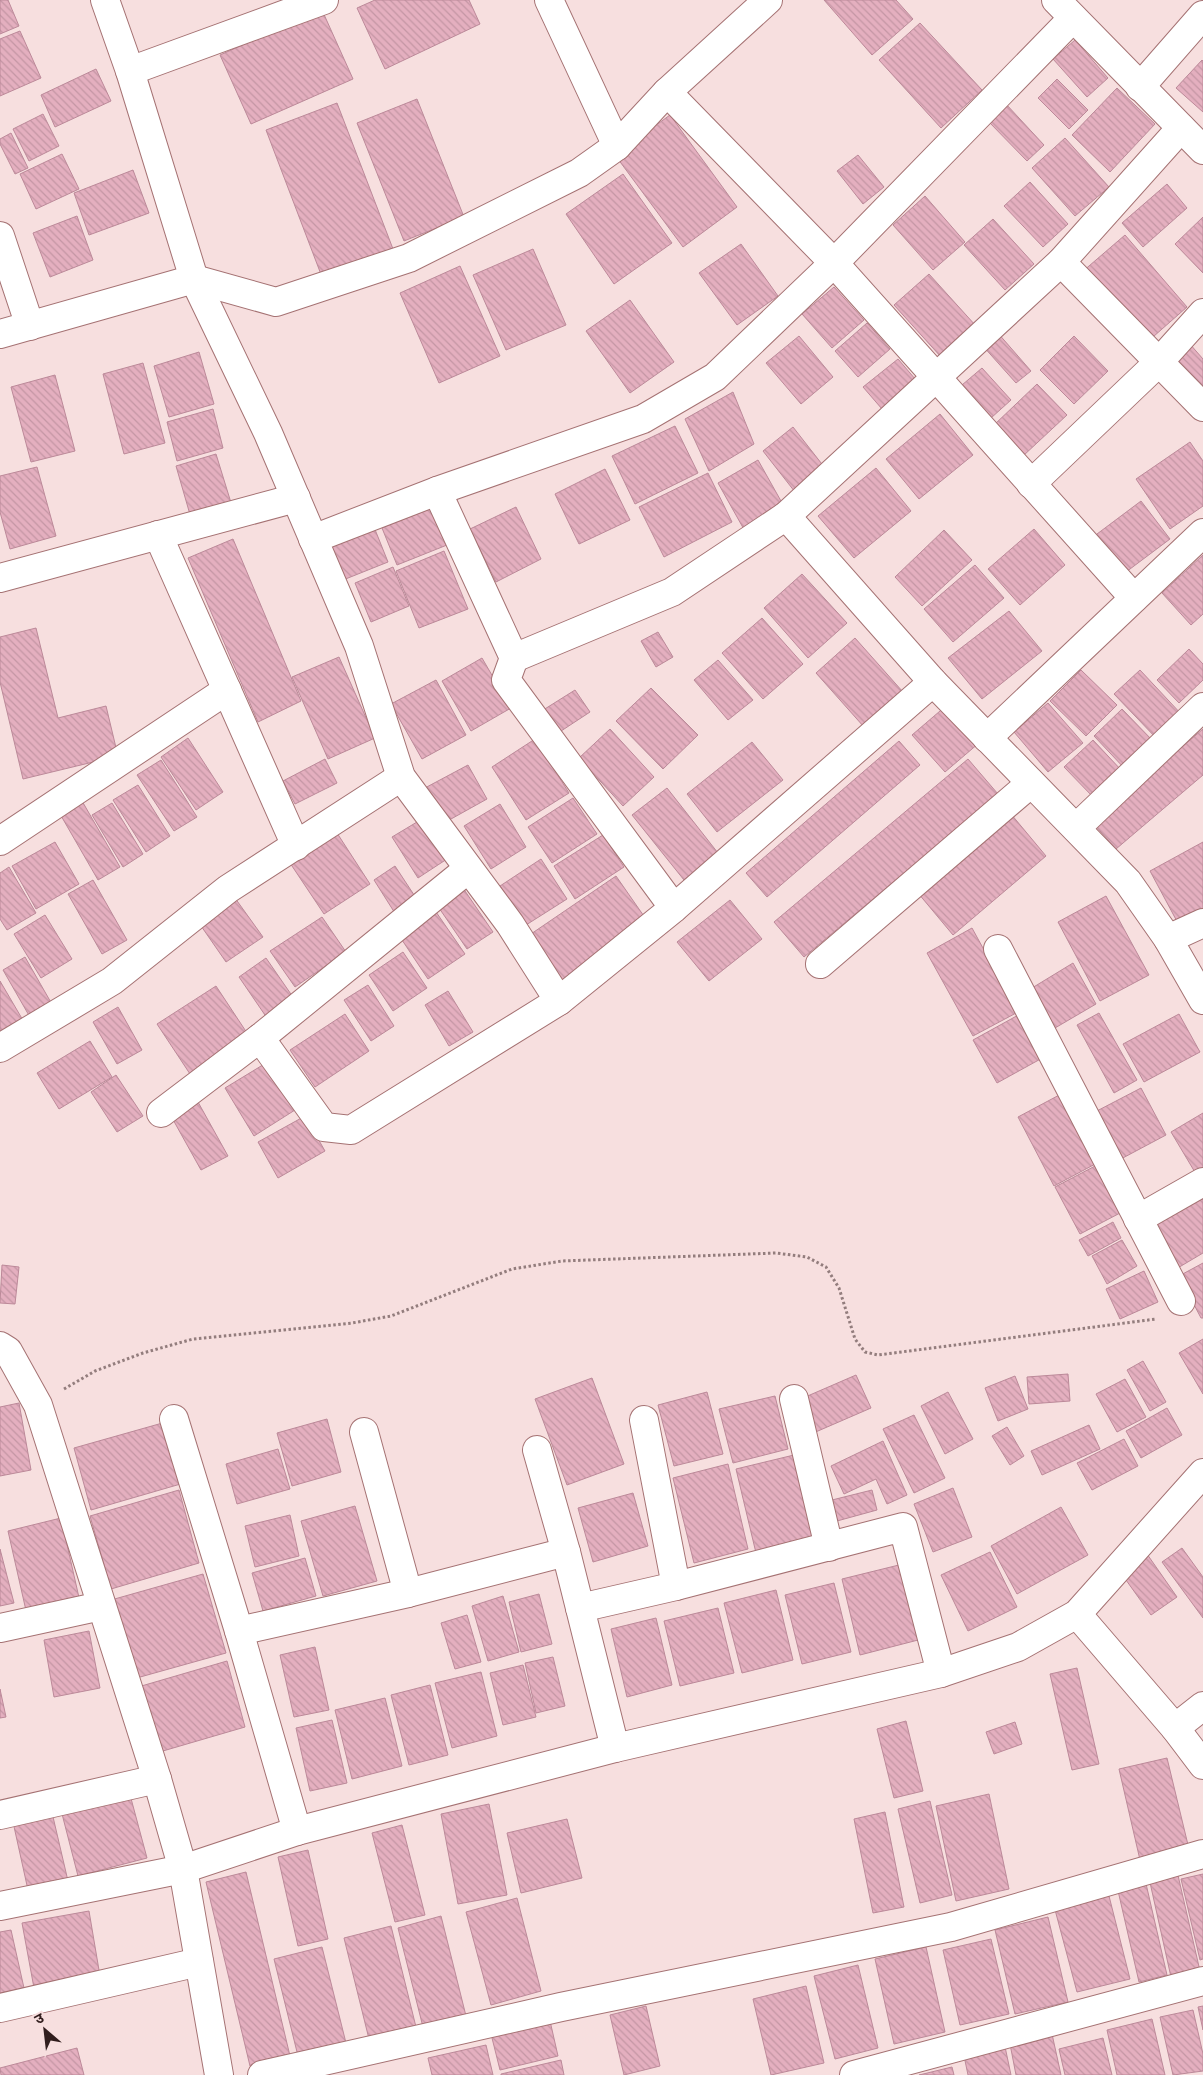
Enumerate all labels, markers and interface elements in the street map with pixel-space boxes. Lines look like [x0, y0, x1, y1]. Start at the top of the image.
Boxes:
north arrow [20, 2005, 70, 2055]
text: उ [32, 2009, 47, 2028]

